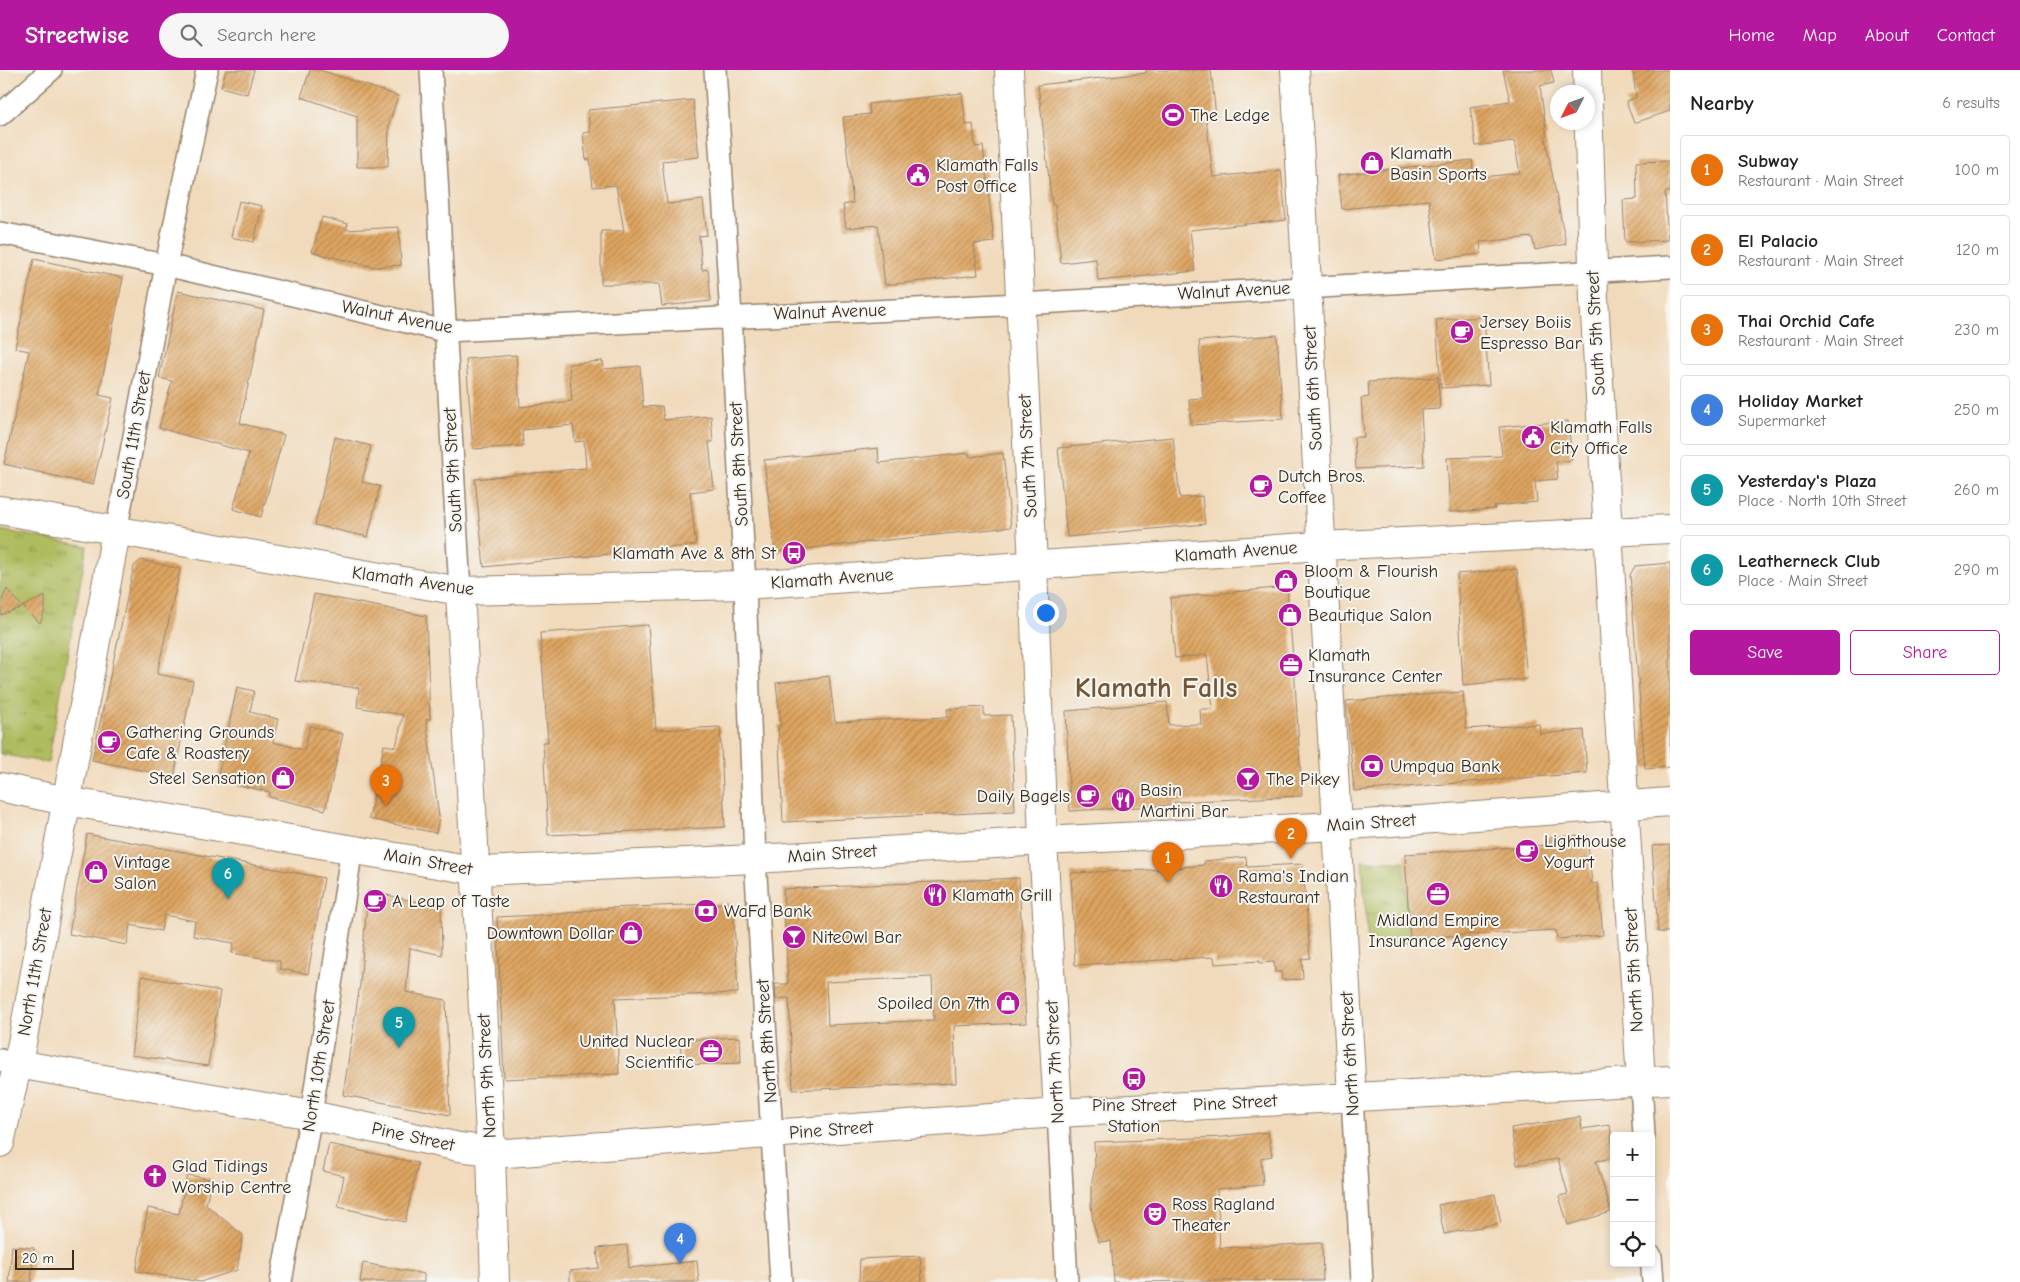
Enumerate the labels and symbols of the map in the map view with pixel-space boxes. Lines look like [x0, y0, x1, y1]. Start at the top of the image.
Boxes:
north arrow [1550, 85, 1595, 130]
sports icon: The Ledge [1160, 102, 1186, 128]
place label: The Ledge [1190, 105, 1270, 126]
place label: Klamath Basin Sports [1390, 143, 1487, 185]
shop icon: Klamath Basin Sports [1359, 150, 1385, 176]
place label: Klamath Falls Post Office [936, 155, 1038, 197]
public building icon: Klamath Falls Post Office [905, 162, 931, 188]
street label: South 5th Street [1582, 269, 1610, 396]
street label: Walnut Avenue [1177, 278, 1291, 304]
street label: Walnut Avenue [340, 296, 454, 338]
street label: Walnut Avenue [773, 300, 887, 324]
place label: Jersey Boiis Espresso Bar [1480, 312, 1583, 354]
cafe icon: Jersey Boiis Espresso Bar [1449, 319, 1475, 345]
street label: South 6th Street [1299, 324, 1327, 451]
street label: South 11th Street [112, 369, 156, 501]
street label: South 7th Street [1014, 393, 1042, 518]
street label: South 8th Street [725, 400, 753, 527]
street label: South 9th Street [439, 406, 467, 533]
place label: Klamath Falls City Office [1550, 417, 1652, 459]
public building icon: Klamath Falls City Office [1520, 424, 1546, 450]
place label: Dutch Bros. Coffee [1278, 466, 1365, 508]
cafe icon: Dutch Bros. Coffee [1248, 473, 1274, 499]
street label: Klamath Avenue [1174, 537, 1298, 567]
bus stop icon: Klamath Ave & 8th St [781, 540, 807, 566]
place label: Klamath Ave & 8th St [612, 543, 777, 564]
place label: Bloom & Flourish Boutique [1304, 561, 1438, 603]
street label: Klamath Avenue [351, 562, 475, 600]
street label: Klamath Avenue [770, 564, 894, 594]
shop icon: Bloom & Flourish Boutique [1273, 568, 1299, 594]
your location [1033, 600, 1059, 626]
shop icon: Beautique Salon [1277, 602, 1303, 628]
place label: Beautique Salon [1308, 605, 1432, 626]
place label: Klamath Insurance Center [1308, 645, 1443, 687]
office icon: Klamath Insurance Center [1278, 652, 1304, 678]
district label: Klamath Falls [1075, 672, 1237, 704]
place label: Gathering Grounds Cafe & Roastery [126, 722, 274, 764]
cafe icon: Gathering Grounds Cafe & Roastery [96, 729, 122, 755]
bank icon: Umpqua Bank [1359, 753, 1385, 779]
place label: Umpqua Bank [1390, 756, 1500, 777]
shop icon: Steel Sensation [270, 765, 296, 791]
pin: 3 [370, 765, 402, 806]
bar icon: The Pikey [1235, 766, 1261, 792]
place label: Steel Sensation [149, 768, 266, 789]
place label: The Pikey [1266, 769, 1341, 790]
place label: Basin Martini Bar [1140, 780, 1229, 822]
cafe icon: Daily Bagels [1075, 783, 1101, 809]
place label: Daily Bagels [977, 786, 1070, 807]
restaurant icon: Basin Martini Bar [1110, 787, 1136, 813]
street label: Main Street [1326, 809, 1417, 837]
pin: 2 [1275, 818, 1307, 859]
place label: Lighthouse Yogurt [1544, 831, 1626, 873]
cafe icon: Lighthouse Yogurt [1514, 838, 1540, 864]
street label: Main Street [787, 840, 878, 868]
pin: 1 [1152, 842, 1184, 883]
street label: Main Street [382, 844, 475, 880]
place label: Vintage Salon [114, 852, 170, 894]
pin: 6 [212, 858, 244, 899]
shop icon: Vintage Salon [83, 859, 109, 885]
place label: Rama's Indian Restaurant [1238, 866, 1349, 908]
restaurant icon: Rama's Indian Restaurant [1208, 873, 1234, 899]
office icon: Midland Empire Insurance Agency [1425, 881, 1451, 907]
restaurant icon: Klamath Grill [922, 882, 948, 908]
place label: Klamath Grill [952, 885, 1052, 906]
cafe icon: A Leap of Taste [362, 888, 388, 914]
place label: A Leap of Taste [392, 891, 510, 912]
bank icon: WaFd Bank [693, 898, 719, 924]
place label: WaFd Bank [724, 901, 812, 922]
street label: North 11th Street [13, 906, 57, 1038]
street label: North 5th Street [1620, 906, 1648, 1033]
place label: Midland Empire Insurance Agency [1368, 910, 1509, 952]
shop icon: Downtown Dollar [618, 920, 644, 946]
place label: Downtown Dollar [487, 923, 615, 944]
bar icon: NiteOwl Bar [781, 924, 807, 950]
place label: NiteOwl Bar [812, 927, 902, 948]
street label: North 8th Street [752, 977, 782, 1104]
shop icon: Spoiled On 7th [995, 990, 1021, 1016]
street label: North 6th Street [1336, 990, 1364, 1117]
place label: Spoiled On 7th [878, 993, 990, 1014]
street label: North 10th Street [298, 998, 340, 1133]
street label: North 7th Street [1041, 999, 1069, 1124]
pin: 5 [383, 1007, 415, 1048]
street label: North 9th Street [473, 1012, 501, 1139]
place label: United Nuclear Scientific [579, 1031, 695, 1073]
office icon: United Nuclear Scientific [698, 1038, 724, 1064]
bus stop icon: Pine Street Station [1121, 1066, 1147, 1092]
street label: Pine Street [1192, 1090, 1278, 1116]
place label: Pine Street Station [1092, 1095, 1177, 1137]
street label: Pine Street [788, 1117, 875, 1143]
street label: Pine Street [370, 1118, 457, 1156]
place label: Glad Tidings Worship Centre [172, 1156, 291, 1198]
church icon: Glad Tidings Worship Centre [142, 1163, 168, 1189]
place label: Ross Ragland Theater [1172, 1194, 1275, 1236]
theatre icon: Ross Ragland Theater [1142, 1201, 1168, 1227]
pin: 4 [664, 1223, 696, 1264]
scale bar [15, 1247, 74, 1270]

